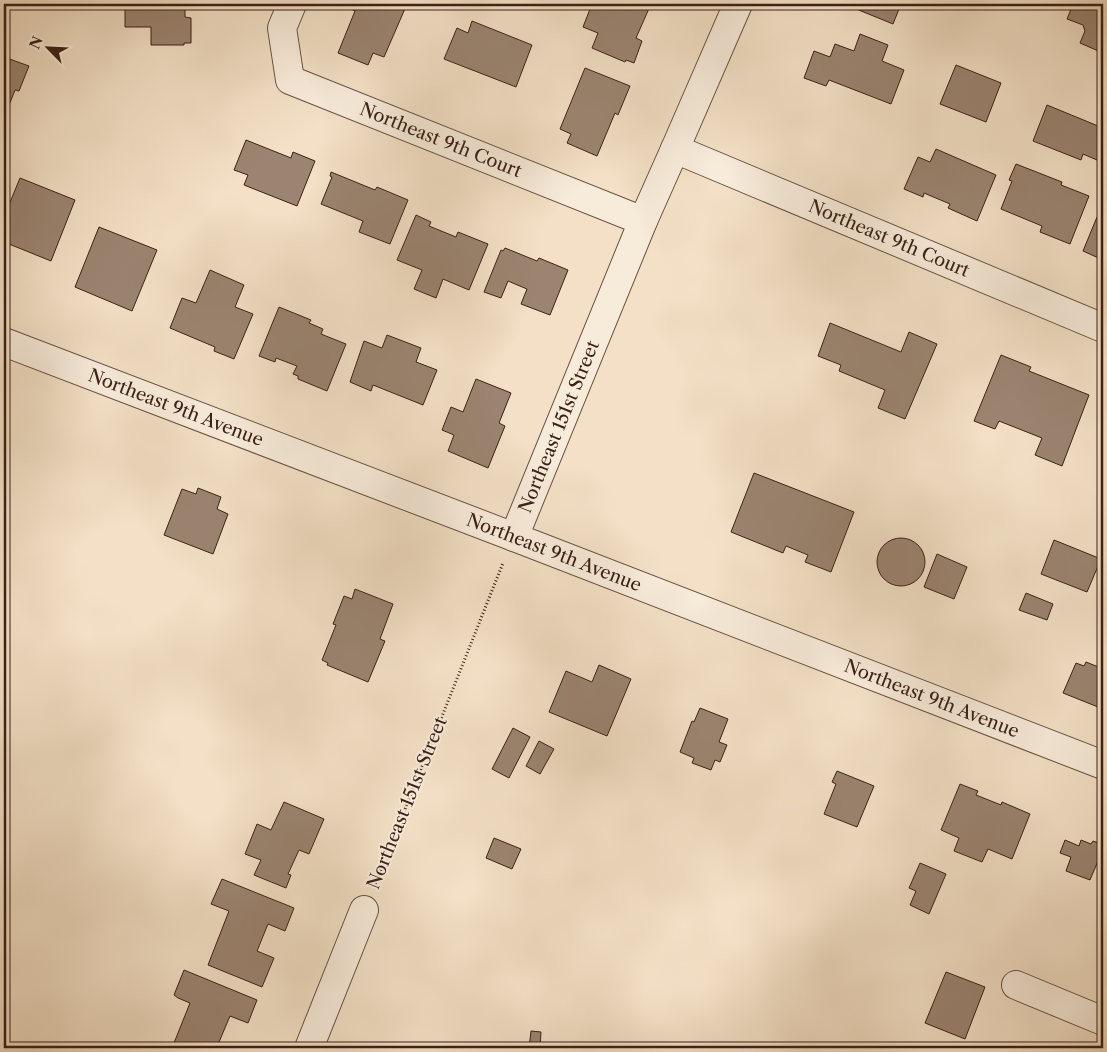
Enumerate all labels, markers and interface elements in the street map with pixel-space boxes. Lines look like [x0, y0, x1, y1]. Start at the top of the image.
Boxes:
north arrow [22, 22, 72, 72]
text: N [25, 33, 47, 52]
street label: Northeast 9th Court [357, 98, 525, 183]
street label: Northeast 9th Court [805, 195, 973, 282]
street label: Northeast 151st Street [514, 337, 604, 516]
street label: Northeast 9th Avenue [85, 364, 266, 451]
street label: Northeast 9th Avenue [464, 509, 645, 596]
street label: Northeast 9th Avenue [841, 655, 1022, 742]
street label: Northeast 151st Street [362, 713, 452, 892]

